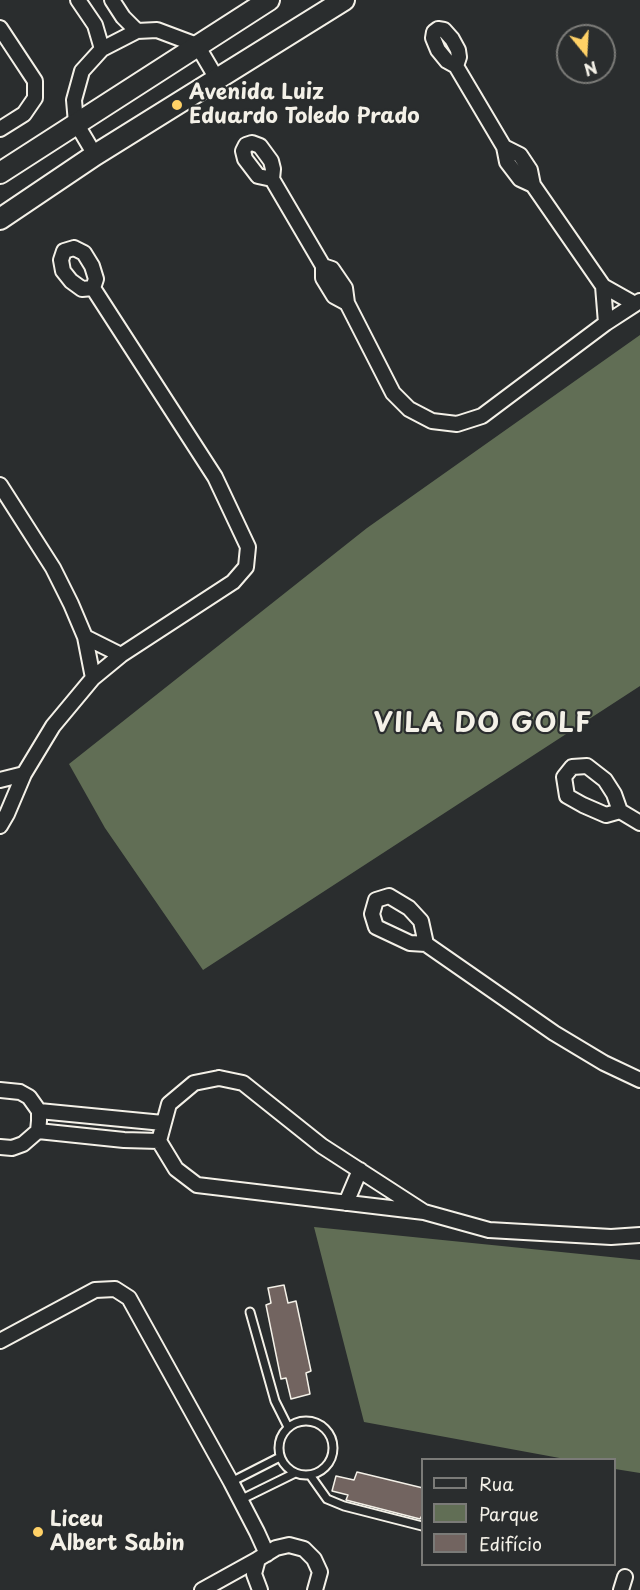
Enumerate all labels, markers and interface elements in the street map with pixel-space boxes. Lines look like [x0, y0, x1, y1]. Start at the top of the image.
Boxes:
north arrow [556, 24, 616, 84]
text: N [581, 56, 601, 83]
place label: Avenida Luiz Eduardo Toledo Prado [189, 80, 420, 130]
marker: Avenida Luiz Eduardo Toledo Prado [170, 98, 184, 112]
district label: VILA DO GOLF [374, 709, 592, 741]
legend [421, 1458, 616, 1566]
text: Rua [479, 1470, 514, 1497]
text: Parque [479, 1500, 539, 1527]
place label: Liceu Albert Sabin [50, 1507, 185, 1557]
marker: Liceu Albert Sabin [31, 1525, 45, 1539]
text: Edifício [479, 1530, 542, 1557]

